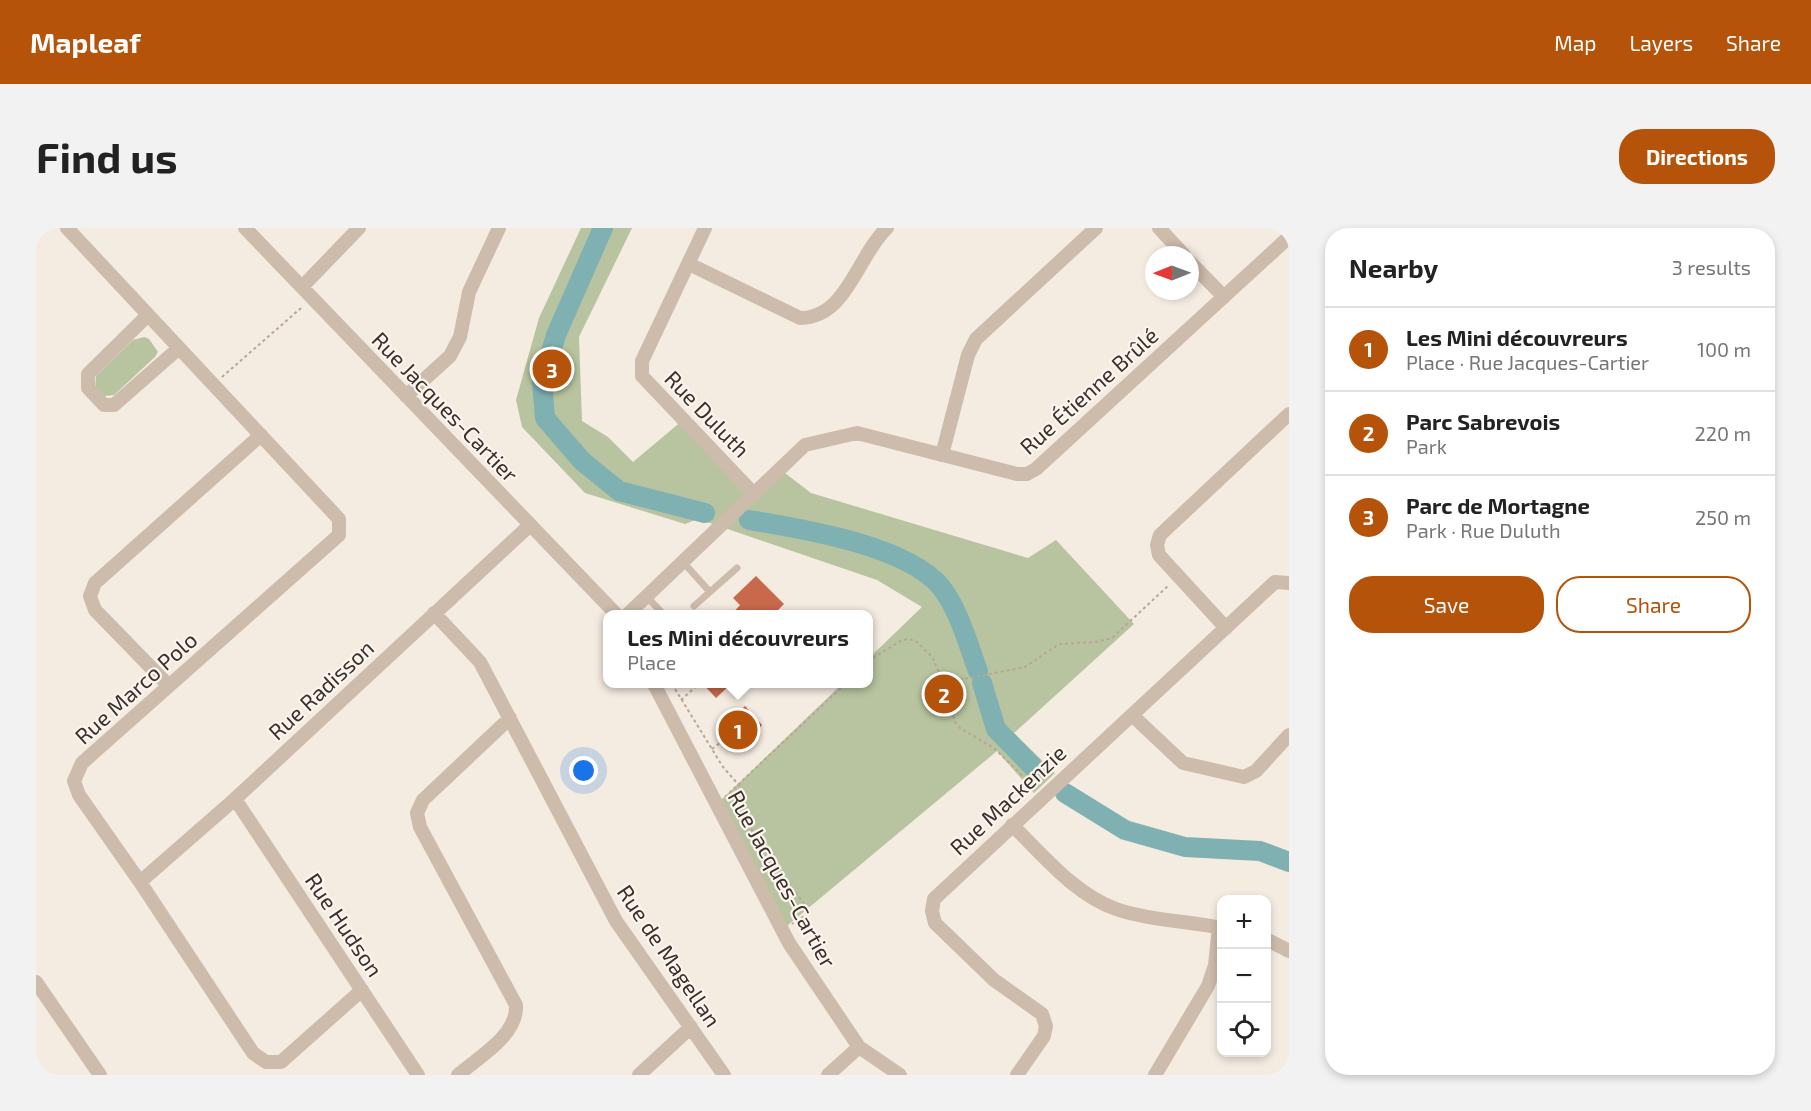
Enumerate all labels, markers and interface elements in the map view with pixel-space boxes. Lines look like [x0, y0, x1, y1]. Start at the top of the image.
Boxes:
text: Mapleaf [30, 25, 141, 59]
text: Map [1554, 30, 1596, 55]
text: Layers [1629, 30, 1693, 55]
text: Share [1726, 30, 1781, 55]
button: Directions [1619, 129, 1775, 184]
text: Find us [36, 131, 178, 181]
north arrow [1145, 246, 1199, 300]
text: Nearby [1349, 252, 1438, 283]
text: 3 results [1672, 255, 1751, 279]
street label: Rue Étienne Brûlé [1014, 322, 1163, 459]
text: Les Mini découvreurs [1406, 324, 1628, 350]
street label: Rue Jacques-Cartier [367, 326, 524, 487]
text: 1 [1364, 337, 1373, 361]
text: 100 m [1697, 337, 1751, 361]
pin: 3 [532, 346, 572, 392]
text: Place · Rue Jacques-Cartier [1406, 350, 1649, 374]
street label: Rue Duluth [660, 365, 755, 462]
text: Parc Sabrevois [1406, 408, 1560, 434]
text: 2 [1363, 421, 1374, 445]
text: 220 m [1694, 421, 1751, 445]
text: Park [1406, 434, 1447, 458]
text: Parc de Mortagne [1406, 492, 1590, 518]
text: 3 [1363, 505, 1374, 529]
text: 250 m [1695, 505, 1751, 529]
text: Park · Rue Duluth [1406, 518, 1561, 542]
button: Save [1349, 576, 1544, 633]
button: Share [1556, 576, 1751, 633]
popup [603, 610, 873, 688]
text: Les Mini découvreurs [627, 624, 849, 650]
street label: Rue Marco Polo [69, 626, 202, 749]
street label: Rue Radisson [262, 634, 378, 745]
text: Place [627, 650, 676, 674]
pin: 2 [924, 672, 964, 716]
pin: 1 [718, 708, 758, 752]
street label: Rue Mackenzie [944, 739, 1071, 860]
your location [569, 756, 598, 785]
street label: Rue Jacques-Cartier [723, 785, 842, 972]
street label: Rue Hudson [301, 868, 389, 981]
street label: Rue de Magellan [613, 880, 727, 1031]
map controls [1217, 895, 1271, 1057]
button: + [1217, 895, 1271, 949]
button: − [1217, 949, 1271, 1003]
button: locate [1217, 1003, 1271, 1057]

